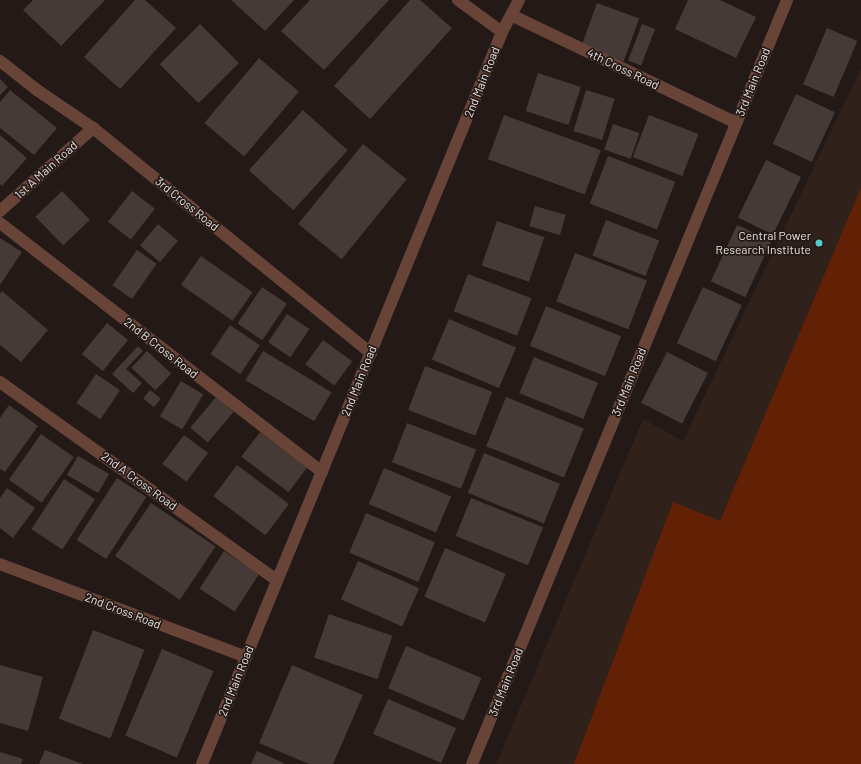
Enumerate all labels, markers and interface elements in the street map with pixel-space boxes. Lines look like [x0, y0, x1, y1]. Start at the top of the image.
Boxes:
street label: 2nd Main Road [461, 45, 503, 119]
street label: 4th Cross Road [585, 45, 661, 93]
street label: 3rd Main Road [733, 46, 773, 118]
street label: 1st A Main Road [12, 138, 80, 202]
street label: 3rd Cross Road [152, 174, 222, 234]
place label: Central Power Research Institute [716, 229, 811, 257]
marker: Central Power Research Institute [814, 238, 824, 248]
street label: 2nd B Cross Road [121, 315, 201, 381]
street label: 2nd Main Road [338, 344, 380, 418]
street label: 3rd Main Road [609, 346, 649, 418]
street label: 2nd A Cross Road [98, 449, 180, 513]
street label: 2nd Cross Road [83, 590, 163, 632]
street label: 2nd Main Road [215, 644, 257, 718]
street label: 3rd Main Road [486, 646, 526, 718]

